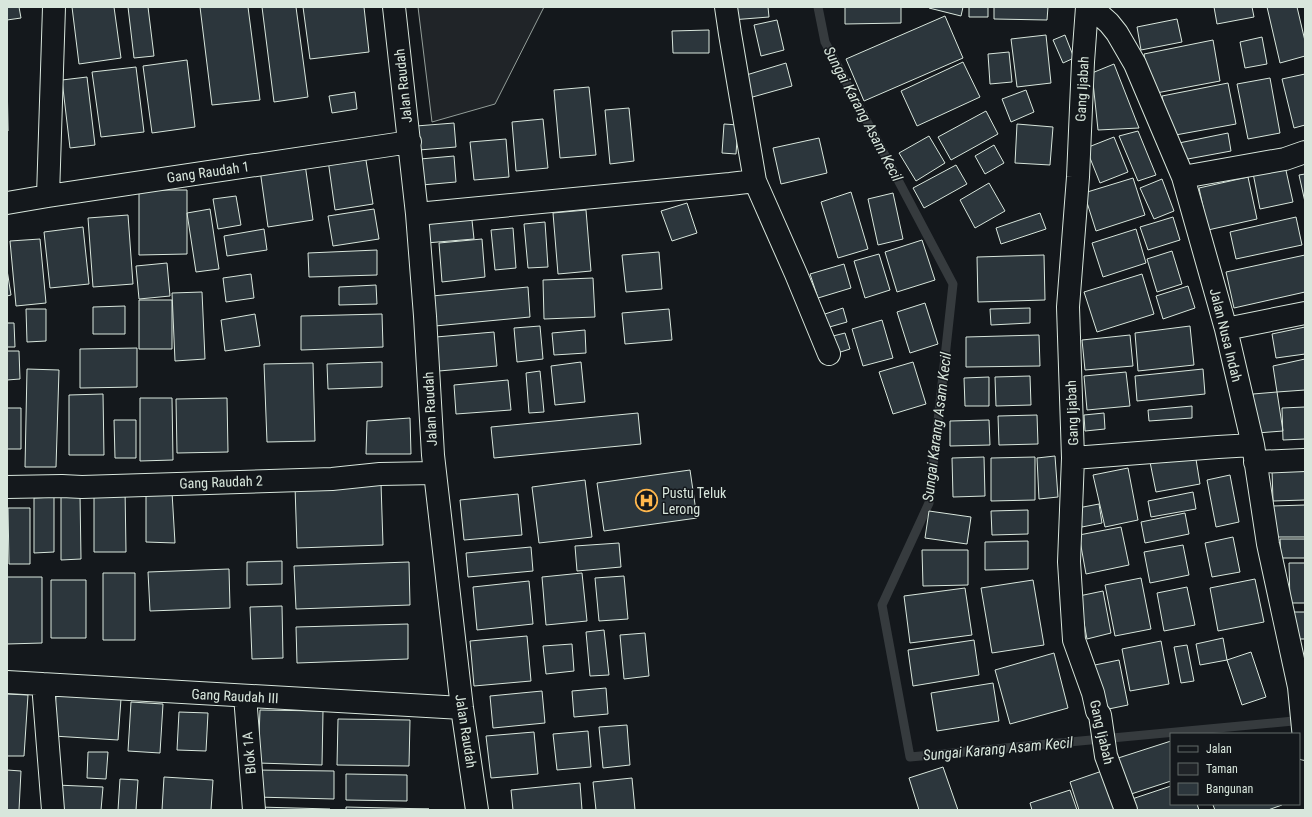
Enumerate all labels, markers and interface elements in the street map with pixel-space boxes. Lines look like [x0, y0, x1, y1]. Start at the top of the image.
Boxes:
water label: Sungai Karang Asam Kecil [820, 43, 907, 185]
street label: Jalan Raudah [391, 48, 415, 124]
street label: Gang Ijabah [1072, 56, 1092, 122]
street label: Gang Raudah 1 [166, 158, 250, 186]
street label: Jalan Nusa Indah [1207, 287, 1245, 383]
water label: Sungai Karang Asam Kecil [919, 351, 955, 503]
street label: Jalan Raudah [420, 371, 440, 447]
street label: Gang Ijabah [1063, 380, 1081, 446]
street label: Gang Raudah 2 [179, 473, 263, 491]
place label: Pustu Teluk Lerong [662, 485, 727, 517]
hospital icon: Pustu Teluk Lerong [634, 488, 660, 514]
street label: Gang Raudah III [191, 686, 279, 706]
street label: Jalan Raudah [452, 693, 480, 769]
street label: Gang Ijabah [1087, 698, 1117, 766]
street label: Blok 1A [239, 731, 259, 775]
water label: Sungai Karang Asam Kecil [922, 733, 1074, 765]
legend [1170, 733, 1300, 805]
text: Jalan [1206, 742, 1232, 756]
text: Taman [1206, 762, 1238, 776]
text: Bangunan [1206, 782, 1253, 796]

